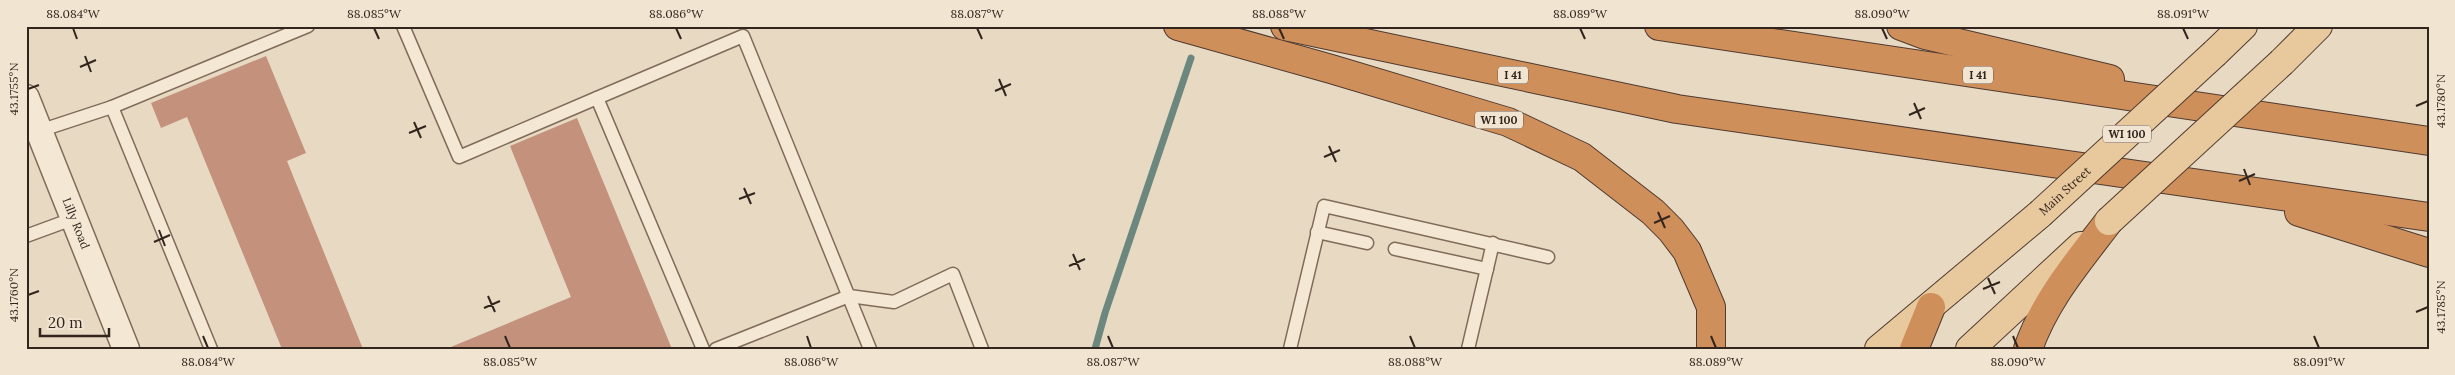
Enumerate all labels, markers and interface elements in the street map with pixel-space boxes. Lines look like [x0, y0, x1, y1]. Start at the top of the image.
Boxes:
text: 88.084°W [46, 6, 101, 21]
text: 88.085°W [347, 6, 402, 21]
text: 88.086°W [649, 6, 704, 21]
text: 88.087°W [951, 6, 1004, 21]
text: 88.088°W [1252, 6, 1307, 21]
text: 88.089°W [1553, 6, 1608, 21]
text: 88.090°W [1855, 6, 1911, 21]
text: 88.091°W [2157, 6, 2210, 21]
text: 43.1755°N [6, 62, 21, 116]
road number: I 41 [1498, 66, 1528, 84]
road number: I 41 [1963, 66, 1993, 84]
text: 43.1780°N [2433, 74, 2448, 128]
road number: WI 100 [1475, 112, 1523, 128]
road number: WI 100 [2103, 126, 2151, 142]
street label: Main Street [2036, 163, 2094, 218]
street label: Lilly Road [59, 195, 93, 251]
text: 43.1760°N [6, 268, 21, 322]
text: 43.1785°N [2433, 280, 2448, 334]
scale bar [40, 305, 109, 337]
text: 20 m [48, 313, 83, 332]
text: 88.084°W [181, 354, 236, 369]
text: 88.085°W [483, 354, 538, 369]
text: 88.086°W [784, 354, 839, 369]
text: 88.087°W [1087, 354, 1140, 369]
text: 88.088°W [1388, 354, 1443, 369]
text: 88.089°W [1689, 354, 1744, 369]
text: 88.090°W [1991, 354, 2047, 369]
text: 88.091°W [2293, 354, 2346, 369]

